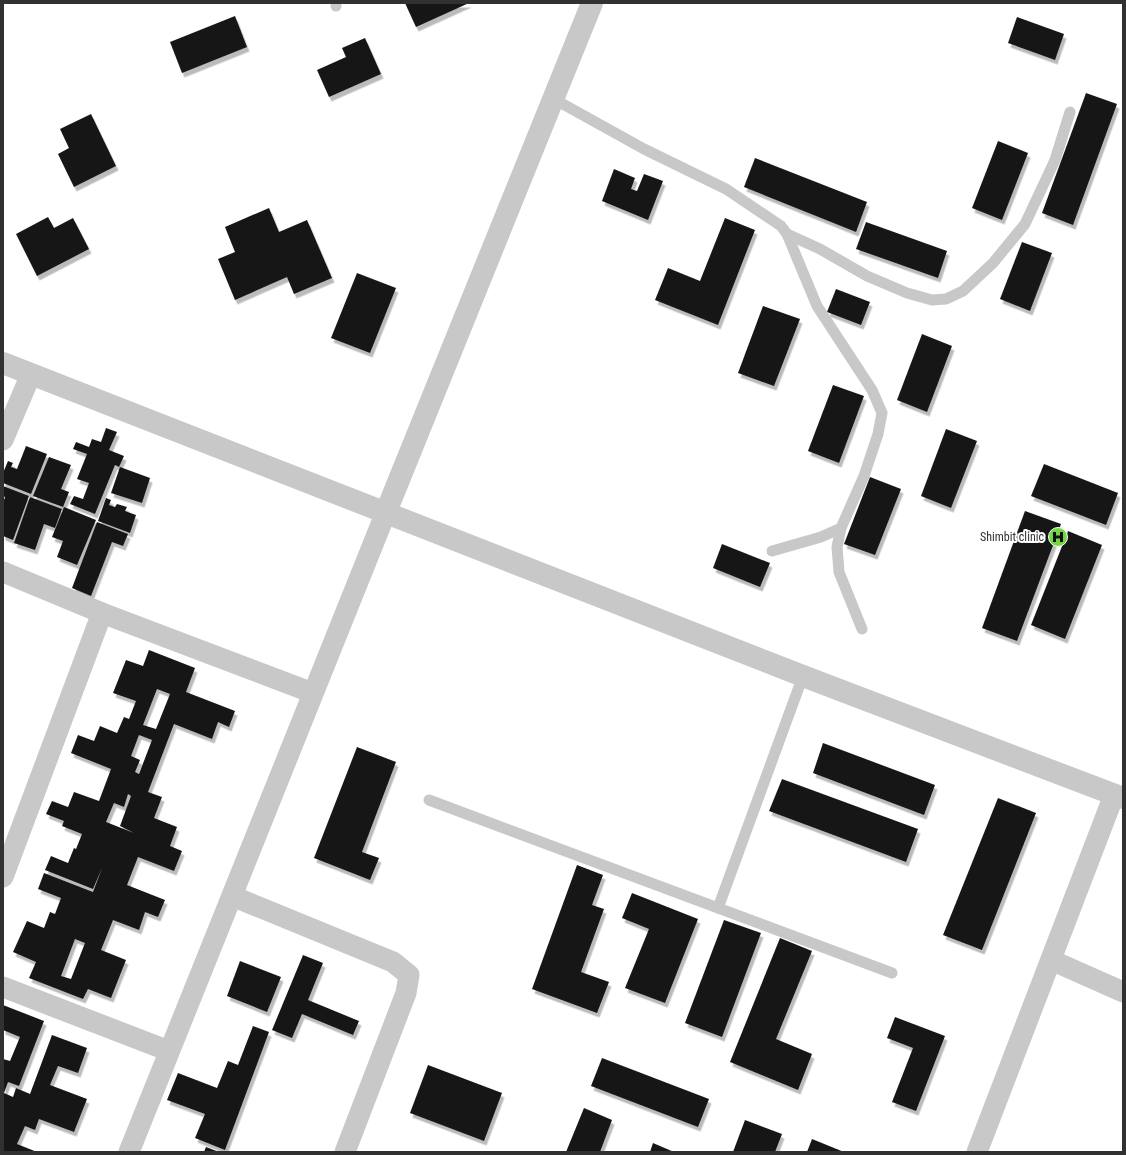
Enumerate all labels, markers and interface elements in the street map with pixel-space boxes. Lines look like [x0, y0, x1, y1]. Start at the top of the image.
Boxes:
hospital icon: Shimbit clinic [1047, 526, 1069, 548]
place label: Shimbit clinic [980, 530, 1044, 544]

